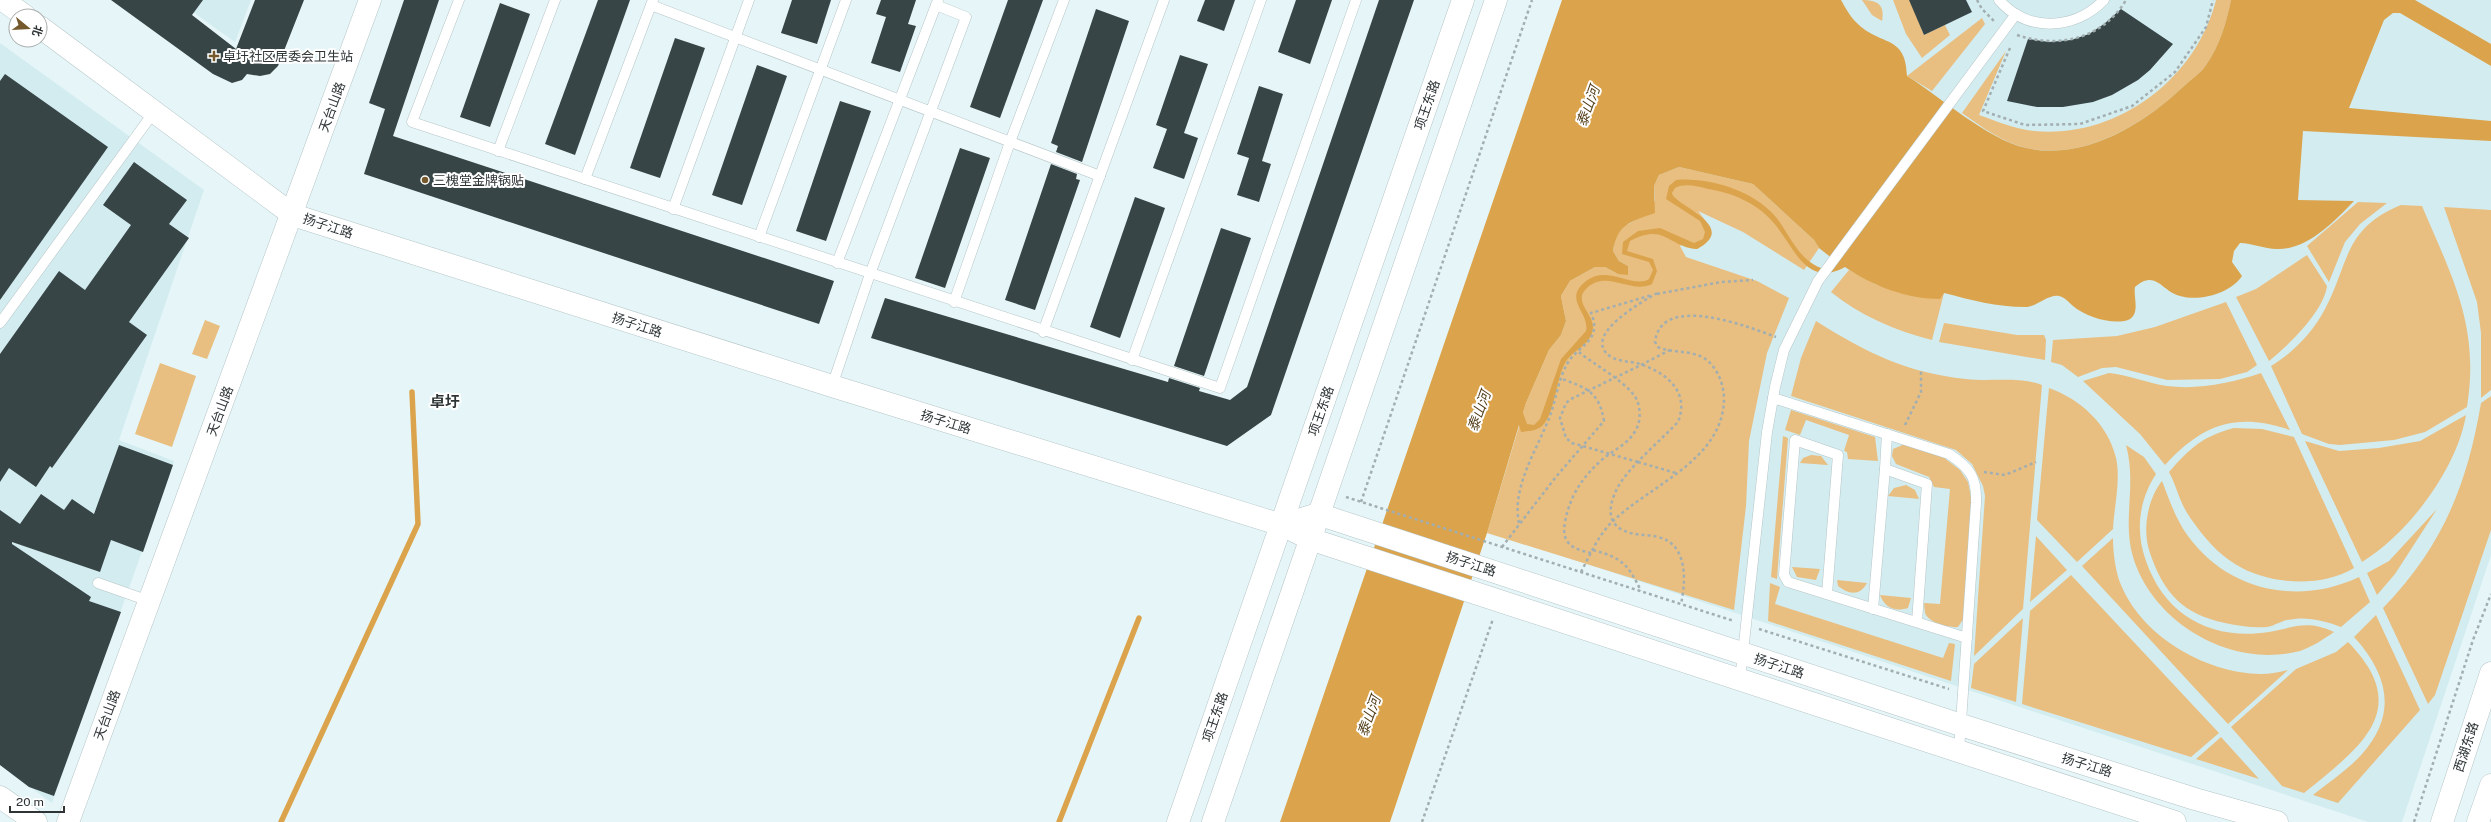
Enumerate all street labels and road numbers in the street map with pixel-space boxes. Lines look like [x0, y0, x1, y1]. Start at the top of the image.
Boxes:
street label: 项王东路 [1411, 78, 1443, 132]
street label: 天台山路 [316, 80, 348, 134]
street label: 扬子江路 [301, 211, 355, 241]
street label: 扬子江路 [610, 310, 664, 340]
street label: 天台山路 [204, 384, 236, 438]
street label: 项王东路 [1305, 384, 1337, 438]
street label: 扬子江路 [919, 407, 973, 437]
street label: 扬子江路 [1444, 549, 1498, 579]
street label: 扬子江路 [1752, 651, 1806, 681]
street label: 天台山路 [91, 688, 123, 742]
street label: 项王东路 [1199, 690, 1231, 744]
street label: 西湖东路 [2451, 720, 2481, 774]
street label: 扬子江路 [2060, 750, 2114, 780]

